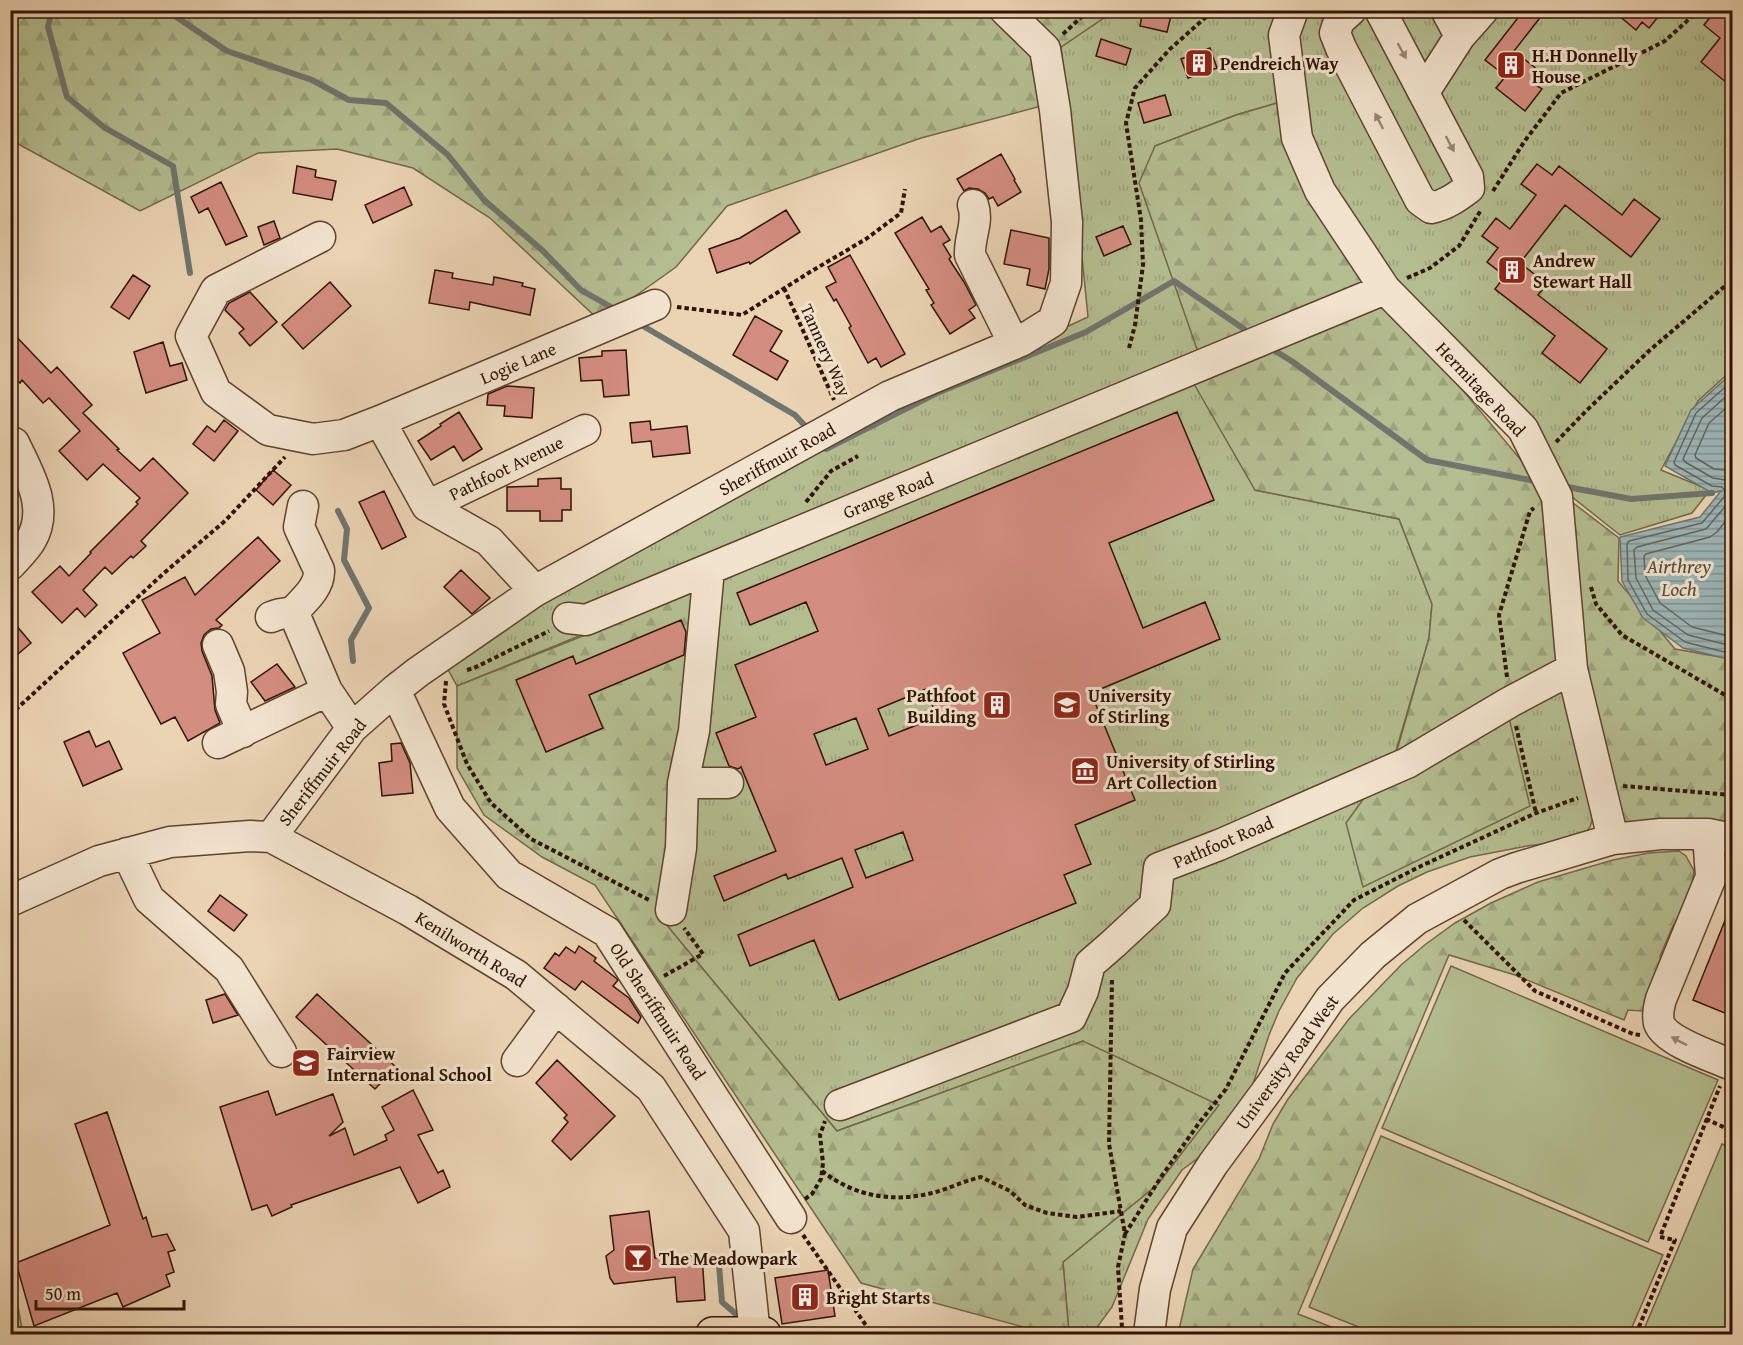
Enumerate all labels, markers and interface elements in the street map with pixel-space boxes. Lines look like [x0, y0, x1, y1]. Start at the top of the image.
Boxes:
place label: H.H Donnelly House [1532, 42, 1639, 90]
one-way arrow [1397, 43, 1407, 60]
building icon: Pendreich Way [1183, 47, 1215, 79]
building icon: H.H Donnelly House [1495, 49, 1527, 81]
place label: Pendreich Way [1220, 50, 1339, 77]
one-way arrow [1374, 112, 1384, 129]
one-way arrow [1446, 135, 1455, 152]
place label: Andrew Stewart Hall [1533, 247, 1632, 295]
building icon: Andrew Stewart Hall [1496, 254, 1528, 286]
street label: Tannery Way [794, 299, 858, 401]
street label: Logie Lane [476, 335, 560, 391]
street label: Hermitage Road [1430, 335, 1533, 443]
street label: Sheriffmuir Road [714, 416, 841, 502]
street label: Pathfoot Avenue [444, 429, 568, 507]
street label: Grange Road [839, 464, 938, 525]
water label: Airthrey Loch [1646, 551, 1711, 603]
place label: Pathfoot Building [907, 682, 977, 730]
place label: University of Stirling [1088, 682, 1172, 730]
building icon: Pathfoot Building [981, 689, 1013, 721]
school or university icon: University of Stirling [1051, 689, 1083, 721]
street label: Sheriffmuir Road [271, 712, 373, 831]
place label: University of Stirling Art Collection [1106, 748, 1275, 796]
museum icon: University of Stirling Art Collection [1069, 755, 1101, 787]
street label: Pathfoot Road [1169, 809, 1278, 875]
street label: Kenilworth Road [410, 904, 532, 994]
street label: Old Sheriffmuir Road [603, 937, 713, 1086]
street label: University Road West [1229, 988, 1346, 1135]
one-way arrow [1670, 1037, 1688, 1047]
place label: Fairview International School [327, 1040, 492, 1088]
school or university icon: Fairview International School [290, 1047, 322, 1079]
bar icon: The Meadowpark [622, 1242, 654, 1274]
place label: The Meadowpark [659, 1245, 798, 1272]
scale bar [36, 1273, 184, 1311]
text: 50 m [45, 1280, 81, 1307]
building icon: Bright Starts [789, 1281, 821, 1313]
place label: Bright Starts [826, 1284, 930, 1311]

